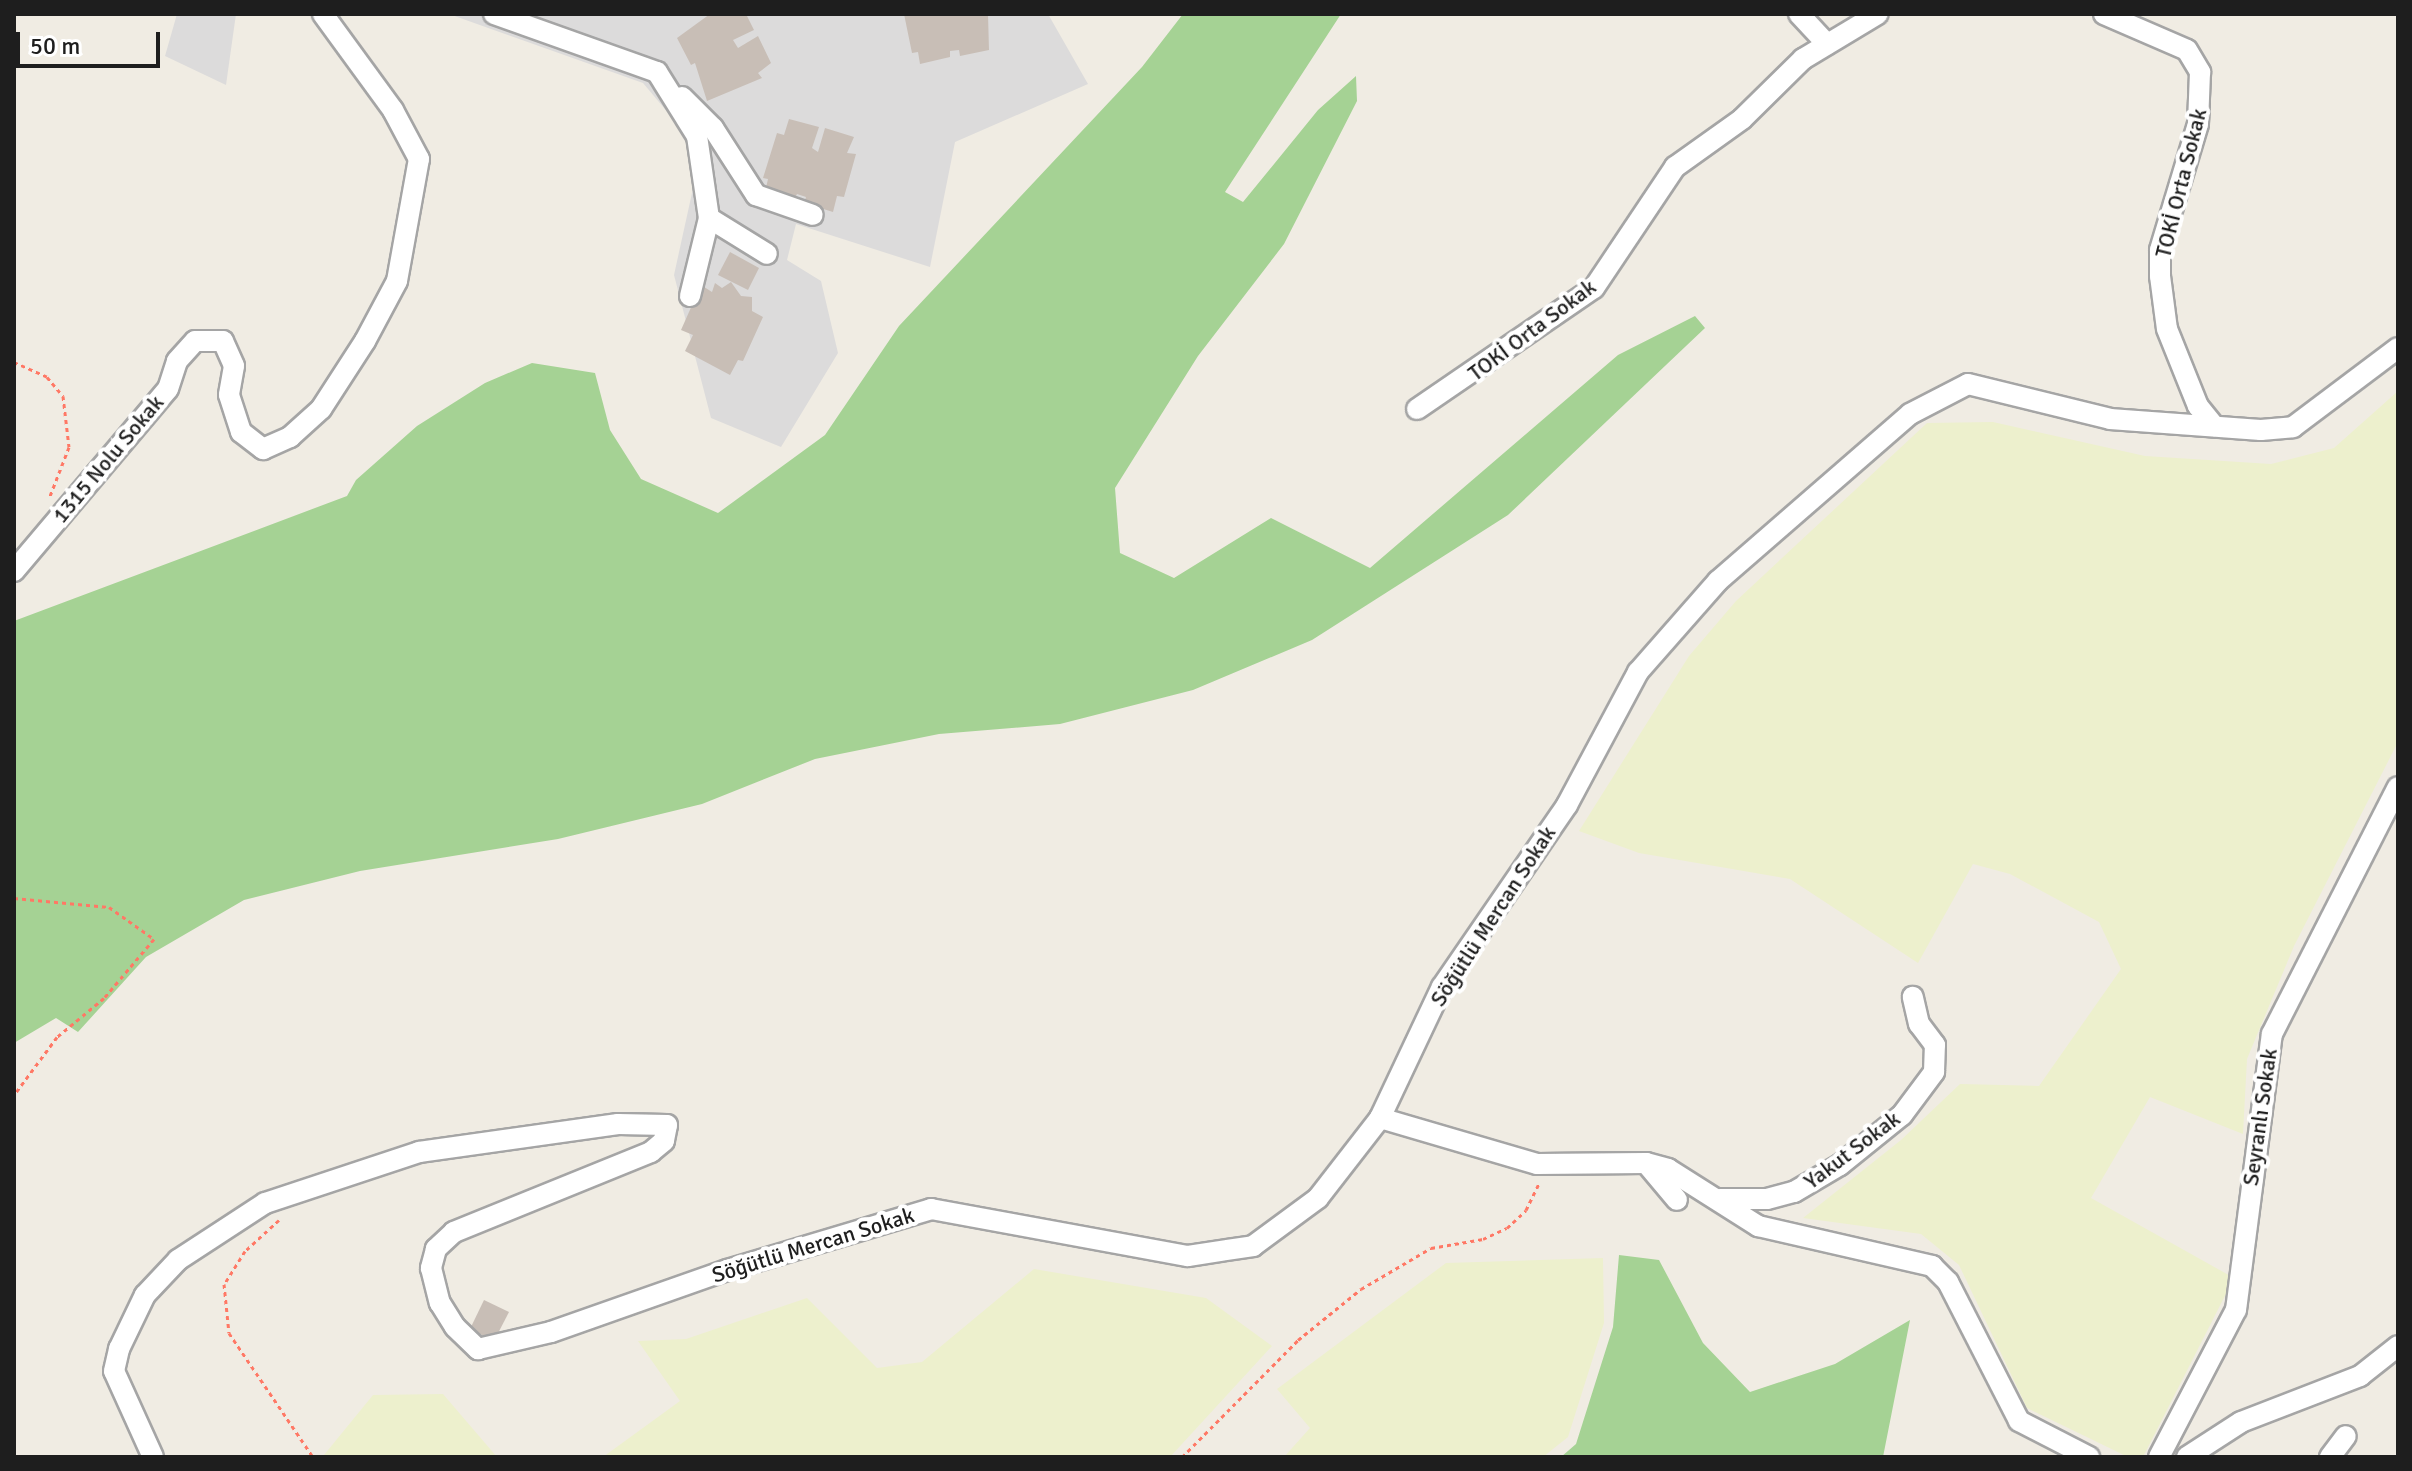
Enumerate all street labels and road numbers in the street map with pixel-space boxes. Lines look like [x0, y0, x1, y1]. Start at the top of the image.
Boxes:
street label: TOKİ Orta Sokak [2150, 106, 2212, 260]
street label: TOKİ Orta Sokak [1463, 274, 1601, 386]
street label: 1315 Nolu Sokak [47, 390, 169, 528]
street label: Söğütlü Mercan Sokak [1425, 821, 1561, 1011]
street label: Seyranlı Sokak [2237, 1047, 2283, 1187]
street label: Yakut Sokak [1799, 1105, 1905, 1195]
street label: Söğütlü Mercan Sokak [709, 1202, 917, 1288]

